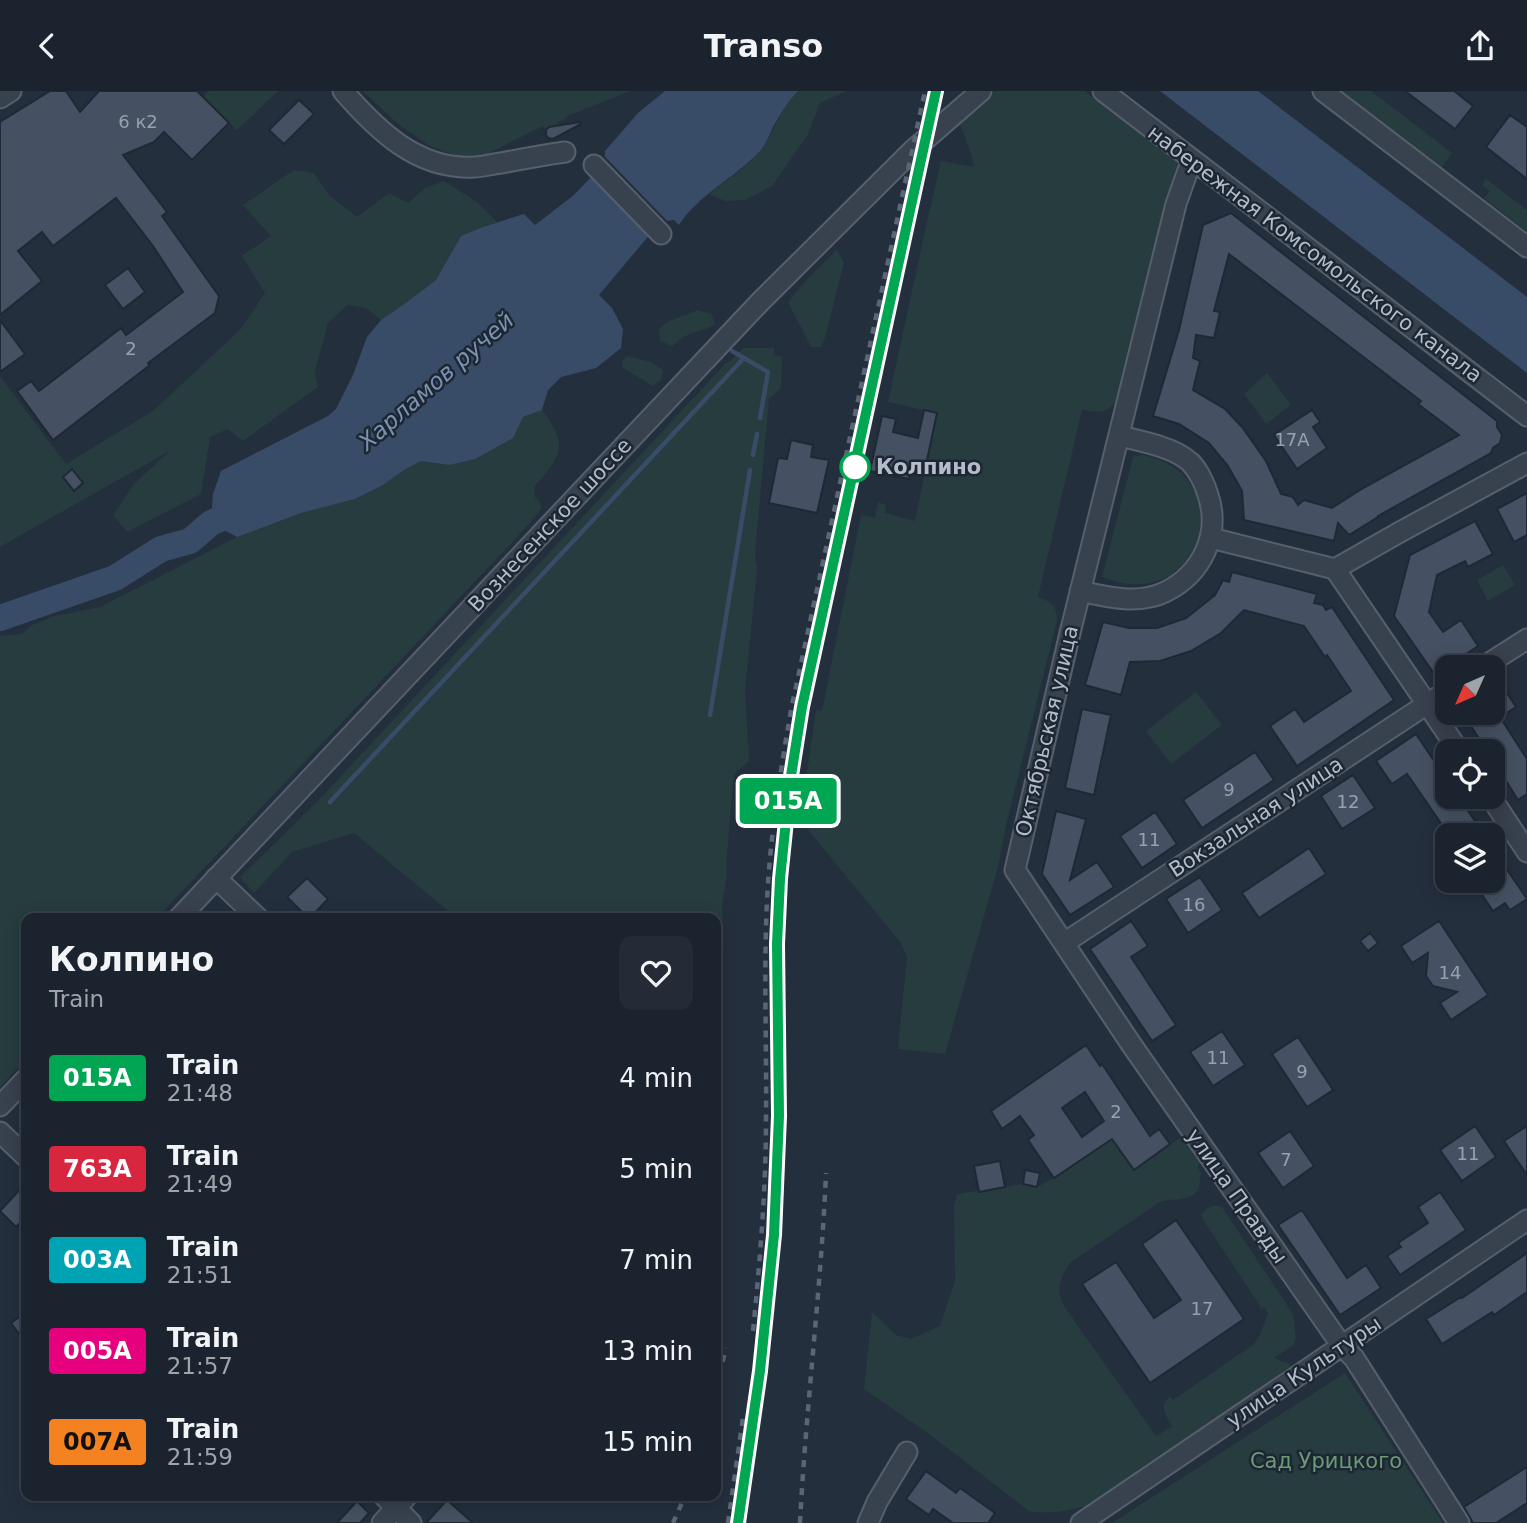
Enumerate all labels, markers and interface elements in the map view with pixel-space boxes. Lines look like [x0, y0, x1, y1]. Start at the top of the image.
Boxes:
icon: back [28, 27, 66, 65]
text: Transo [704, 27, 823, 65]
icon: share [1461, 27, 1499, 65]
house number: 6 к2 [118, 111, 158, 132]
street label: набережная Комсомольского канала [1143, 120, 1487, 388]
water label: Харламов ручей [353, 307, 519, 456]
house number: 2 [125, 338, 137, 359]
house number: 17А [1274, 429, 1310, 450]
street label: Вознесенское шоссе [463, 433, 637, 617]
marker: Колпино [840, 452, 870, 482]
place label: Колпино [876, 455, 981, 479]
street label: Октябрьская улица [1011, 623, 1083, 839]
north arrow [1435, 655, 1505, 725]
map controls [1435, 655, 1505, 893]
button: locate [1435, 739, 1505, 809]
street label: Вокзальная улица [1165, 752, 1347, 882]
line badge: 015А [739, 778, 837, 824]
house number: 9 [1223, 779, 1235, 800]
text: 015А [754, 787, 822, 815]
house number: 12 [1337, 791, 1359, 812]
button: layers [1435, 823, 1505, 893]
house number: 11 [1138, 829, 1160, 850]
house number: 16 [1183, 894, 1205, 915]
button: heart [619, 936, 693, 1010]
text: Колпино [49, 940, 214, 979]
house number: 14 [1439, 962, 1461, 983]
text: Train [49, 986, 104, 1012]
house number: 11 [1207, 1047, 1229, 1068]
text: Train [167, 1050, 239, 1080]
house number: 9 [1296, 1061, 1308, 1082]
text: 4 min [619, 1063, 693, 1093]
text: 015А [63, 1064, 132, 1092]
text: 21:48 [167, 1080, 233, 1106]
house number: 2 [1110, 1101, 1122, 1122]
street label: улица Правды [1182, 1124, 1292, 1268]
text: Train [167, 1141, 239, 1171]
house number: 11 [1457, 1143, 1479, 1164]
house number: 7 [1280, 1149, 1292, 1170]
text: 5 min [619, 1154, 693, 1184]
text: 763А [63, 1155, 132, 1183]
text: 21:49 [167, 1171, 233, 1197]
text: Train [167, 1232, 239, 1262]
text: 7 min [619, 1245, 693, 1275]
text: 003А [63, 1246, 132, 1274]
text: 21:51 [167, 1262, 233, 1288]
house number: 17 [1191, 1298, 1213, 1319]
street label: улица Культуры [1222, 1311, 1386, 1433]
text: Train [167, 1323, 239, 1353]
text: 13 min [603, 1336, 693, 1366]
text: 005А [63, 1337, 132, 1365]
text: 21:57 [167, 1353, 233, 1379]
text: Train [167, 1414, 239, 1444]
text: 15 min [603, 1427, 693, 1457]
text: 007А [63, 1428, 132, 1456]
text: 21:59 [167, 1444, 233, 1470]
park label: Сад Урицкого [1250, 1449, 1402, 1473]

